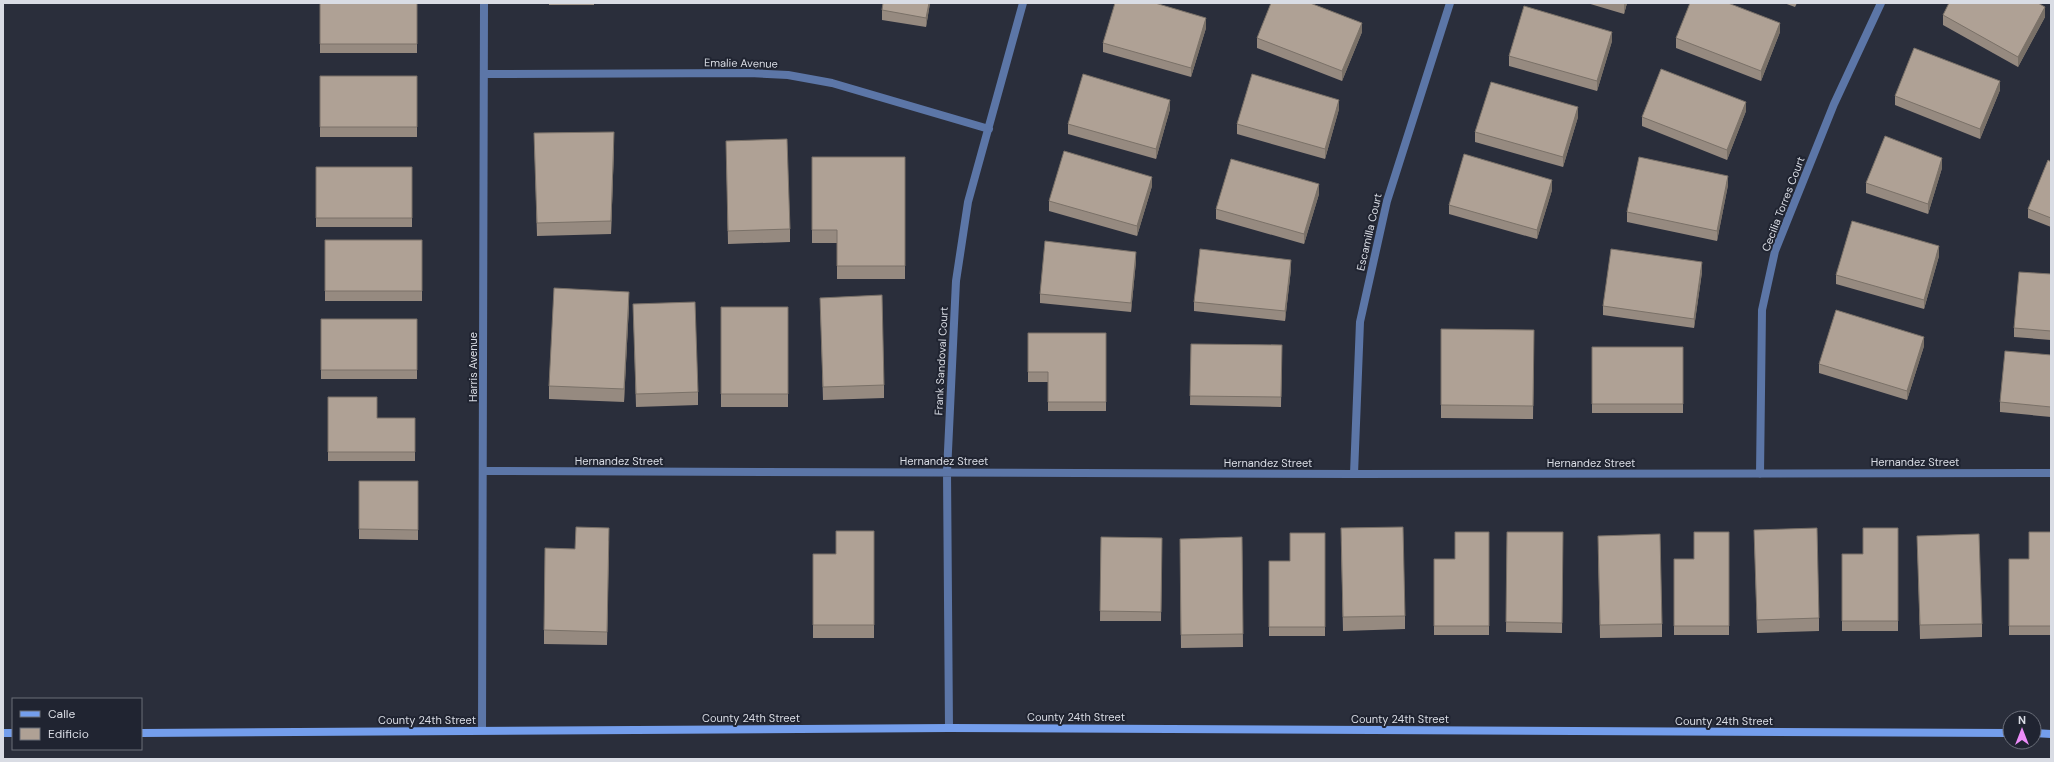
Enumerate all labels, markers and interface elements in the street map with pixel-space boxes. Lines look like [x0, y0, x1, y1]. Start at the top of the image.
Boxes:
street label: Emalie Avenue [704, 55, 778, 71]
street label: Cecilia Torres Court [1758, 155, 1808, 253]
street label: Escamilla Court [1353, 192, 1385, 272]
street label: Frank Sandoval Court [931, 306, 951, 416]
street label: Harris Avenue [466, 332, 480, 402]
street label: Hernandez Street [575, 454, 663, 468]
street label: Hernandez Street [900, 454, 988, 468]
street label: Hernandez Street [1871, 455, 1959, 469]
street label: Hernandez Street [1224, 456, 1312, 470]
street label: Hernandez Street [1547, 456, 1635, 470]
legend [12, 698, 142, 750]
text: Calle [48, 706, 75, 722]
street label: County 24th Street [1027, 710, 1125, 724]
north arrow [2002, 710, 2042, 750]
street label: County 24th Street [702, 711, 800, 725]
street label: County 24th Street [1351, 712, 1449, 726]
street label: County 24th Street [378, 713, 476, 727]
text: N [2018, 713, 2026, 727]
street label: County 24th Street [1675, 714, 1773, 728]
text: Edificio [48, 726, 89, 742]

